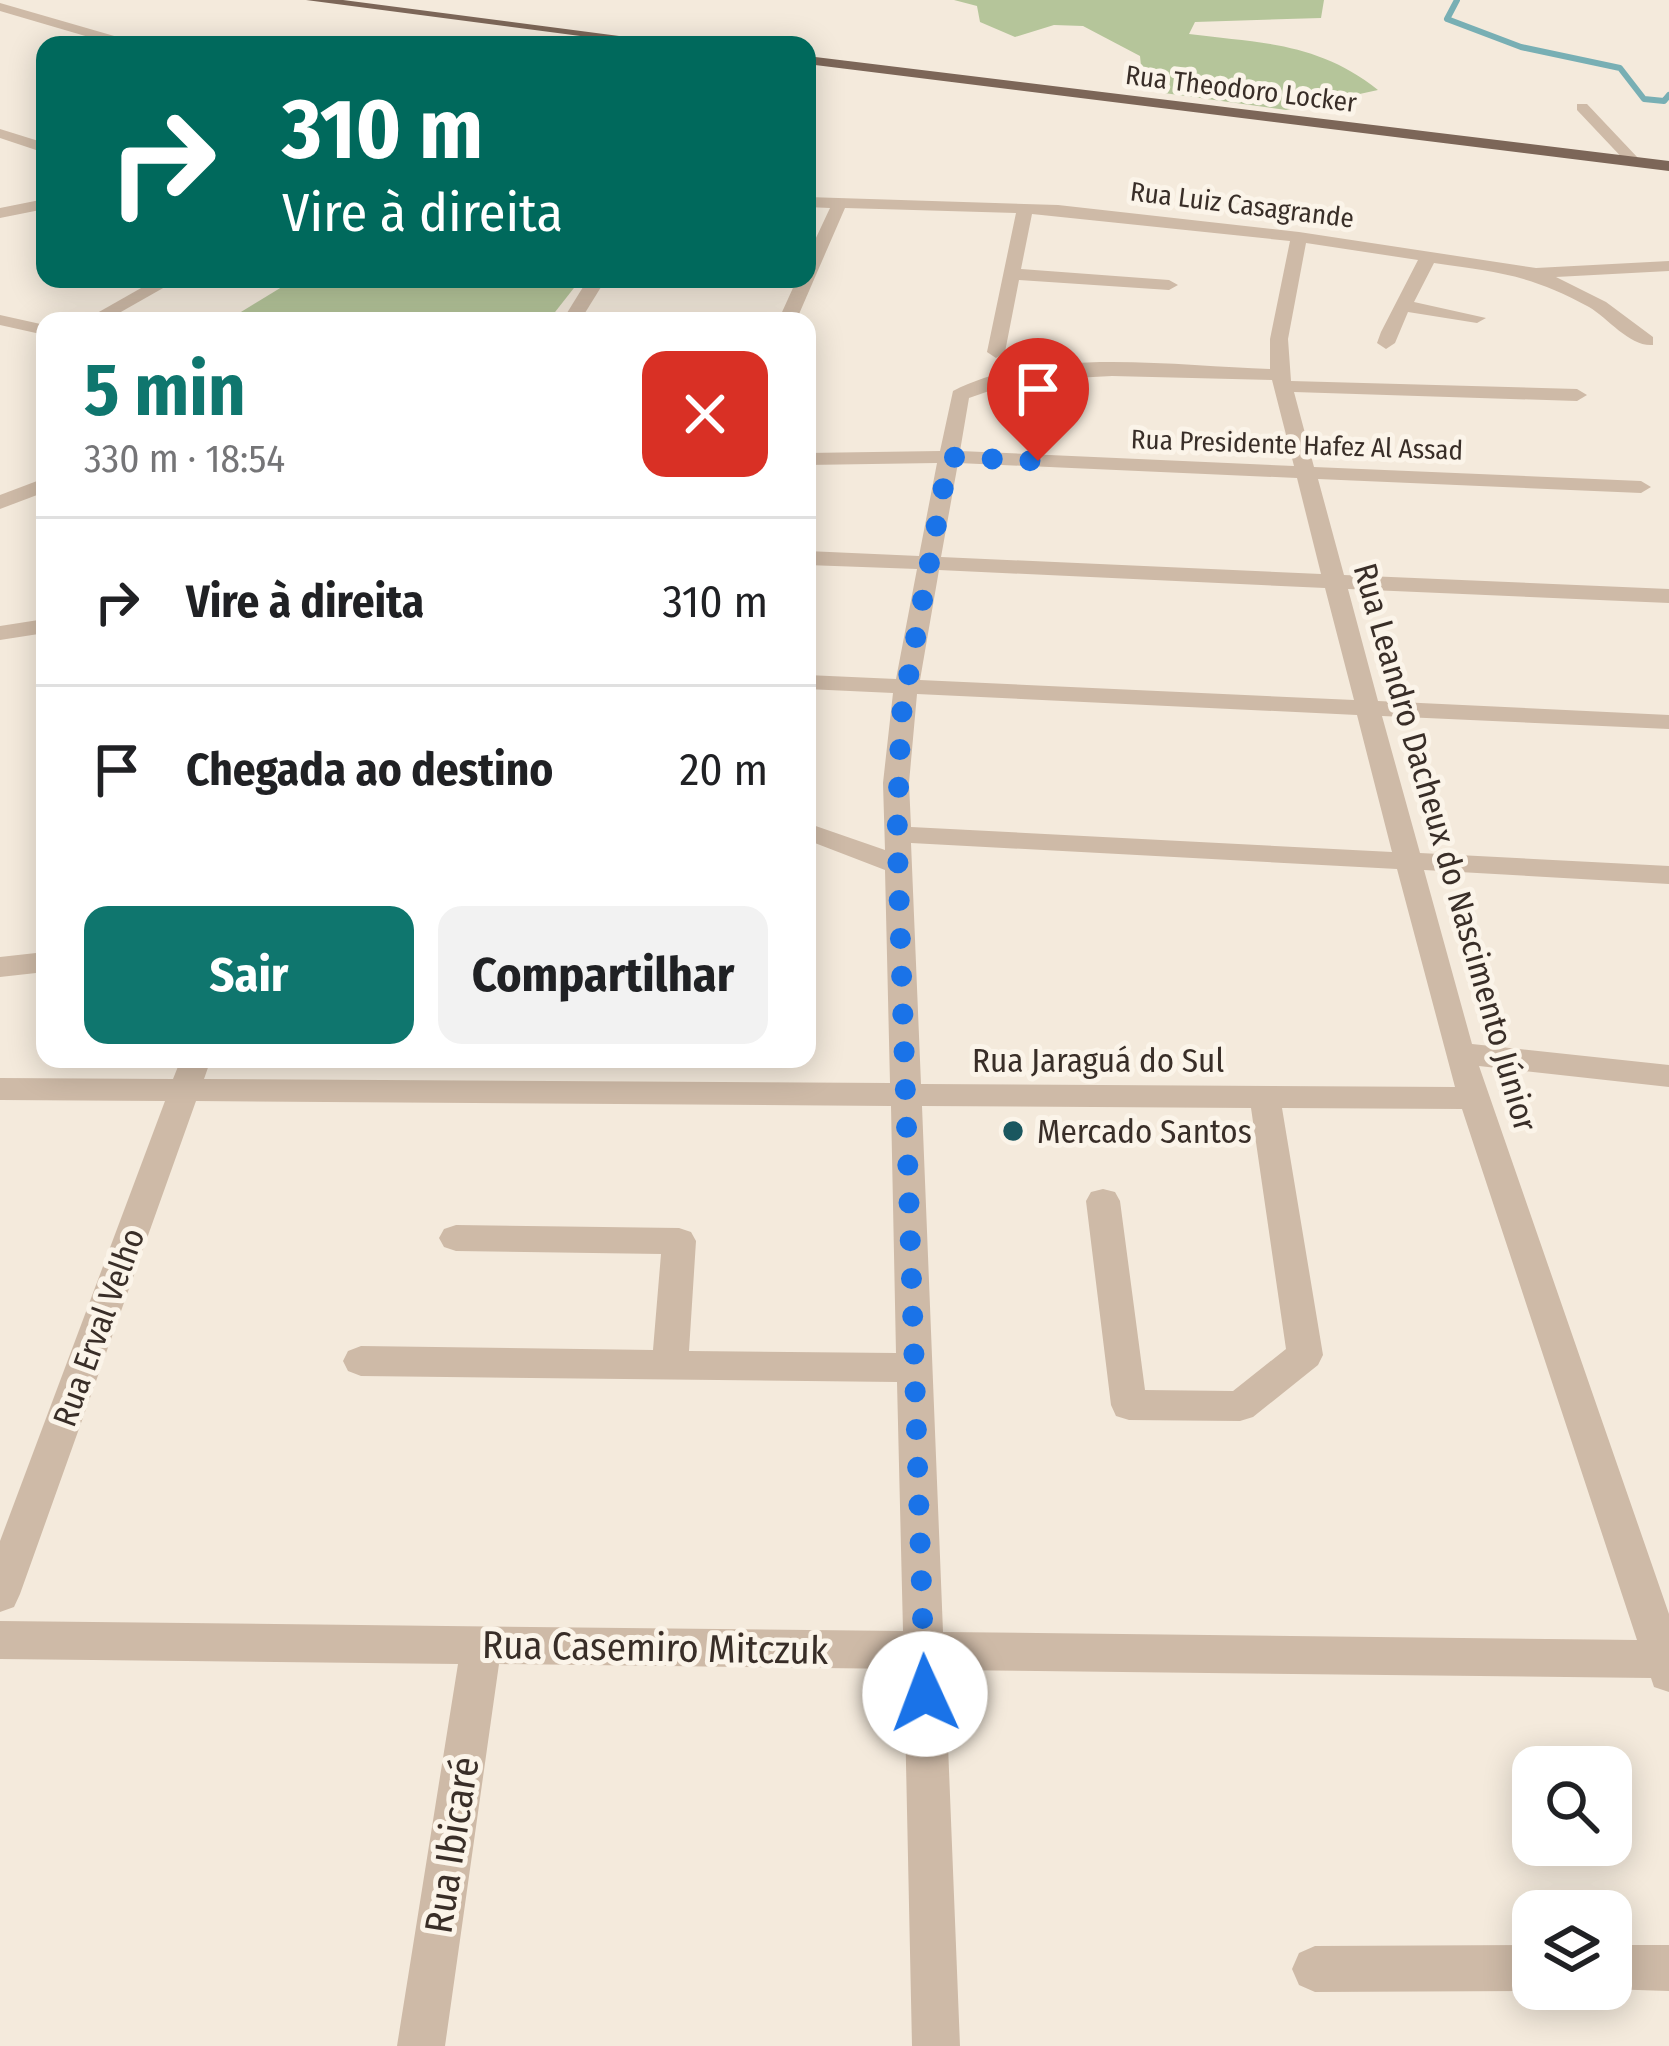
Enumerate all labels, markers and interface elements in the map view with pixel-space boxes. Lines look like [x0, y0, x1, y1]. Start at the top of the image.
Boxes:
street label: Rua Theodoro Locker [1124, 59, 1359, 119]
text: 310 m [282, 79, 483, 180]
icon: right [84, 84, 240, 240]
street label: Rua Luiz Casagrande [1128, 175, 1356, 235]
text: Vire à direita [282, 181, 563, 245]
pin [987, 338, 1089, 461]
text: 5 min [84, 348, 246, 434]
button: close [642, 351, 768, 477]
icon: arrive [1005, 356, 1071, 422]
street label: Rua Presidente Hafez Al Assad [1130, 423, 1464, 467]
text: 330 m · 18:54 [84, 436, 285, 482]
street label: Rua Leandro Dacheux do Nascimento Júnior [1345, 559, 1546, 1136]
icon: right [84, 569, 150, 635]
text: Vire à direita [186, 575, 424, 629]
text: 310 m [663, 575, 768, 629]
icon: arrive [84, 737, 150, 803]
text: Chegada ao destino [186, 743, 553, 797]
text: 20 m [680, 743, 768, 797]
button: Sair [84, 906, 414, 1044]
button: Compartilhar [438, 906, 768, 1044]
street label: Rua Jaraguá do Sul [972, 1041, 1224, 1081]
place label: Mercado Santos [1037, 1112, 1252, 1152]
marker: Mercado Santos [1000, 1118, 1026, 1144]
street label: Rua Erval Velho [45, 1223, 153, 1432]
street label: Rua Casemiro Mitczuk [481, 1622, 829, 1674]
position arrow [862, 1631, 988, 1757]
map controls [1512, 1746, 1632, 2010]
button: search [1512, 1746, 1632, 1866]
street label: Rua Ibicaré [415, 1754, 489, 1937]
button: layers [1512, 1890, 1632, 2010]

